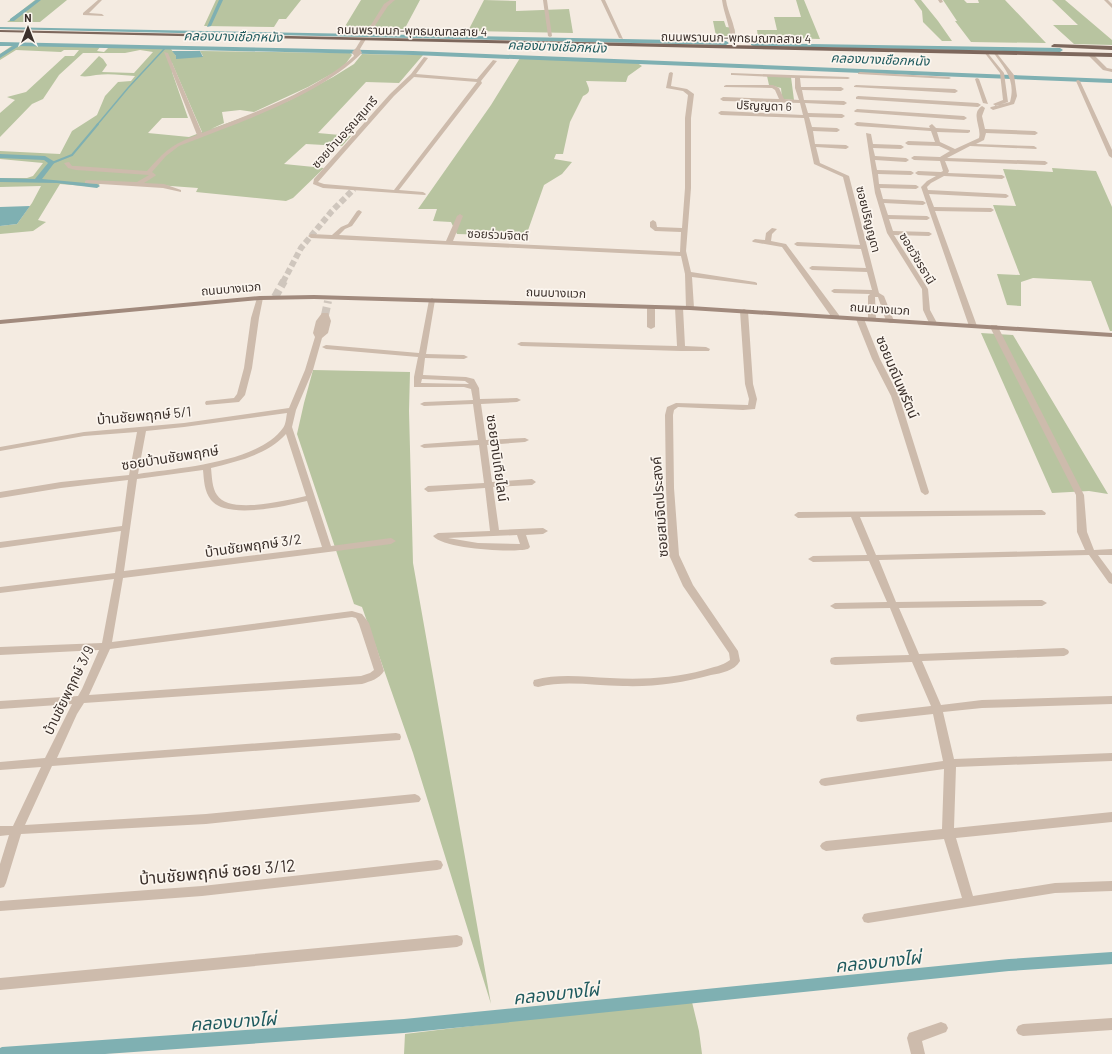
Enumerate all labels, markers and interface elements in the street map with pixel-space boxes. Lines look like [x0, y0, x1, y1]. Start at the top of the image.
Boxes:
north arrow [8, 8, 48, 48]
text: N [24, 11, 32, 24]
street label: ถนนพรานนก-พุทธมณฑลสาย 4 [337, 22, 487, 39]
water label: คลองบางเชือกหนัง [184, 27, 283, 45]
street label: ถนนพรานนก-พุทธมณฑลสาย 4 [661, 29, 811, 46]
water label: คลองบางเชือกหนัง [507, 36, 608, 56]
water label: คลองบางเชือกหนัง [830, 49, 931, 69]
street label: ซอยบ้านอรุณสุนทรี [308, 93, 381, 171]
street label: ปริญญดา 6 [736, 97, 792, 113]
street label: ซอยปริญญดา [854, 184, 884, 254]
street label: ซอยร่วมจิตต์ [467, 225, 529, 243]
street label: ซอยวัชรธานี [897, 230, 939, 286]
street label: ถนนบางแวก [200, 278, 262, 298]
street label: ถนนบางแวก [526, 284, 586, 300]
street label: ถนนบางแวก [849, 299, 911, 317]
street label: ซอยมณีนพรัตน์ [873, 333, 923, 421]
street label: บ้านชัยพฤกษ์ 5/1 [96, 402, 192, 428]
street label: ซอยฮาบิเทียไลน์ [483, 413, 513, 503]
street label: ซอยบ้านชัยพฤกษ์ [120, 441, 220, 473]
street label: ซอยสมจิตประสงค์ [647, 456, 671, 558]
street label: บ้านชัยพฤกษ์ 3/2 [204, 530, 302, 560]
street label: บ้านชัยพฤกษ์ 3/9 [39, 643, 97, 737]
street label: บ้านชัยพฤกษ์ ซอย 3/12 [138, 854, 296, 889]
water label: คลองบางไผ่ [834, 945, 925, 976]
water label: คลองบางไผ่ [512, 977, 603, 1008]
water label: คลองบางไผ่ [189, 1007, 280, 1035]

